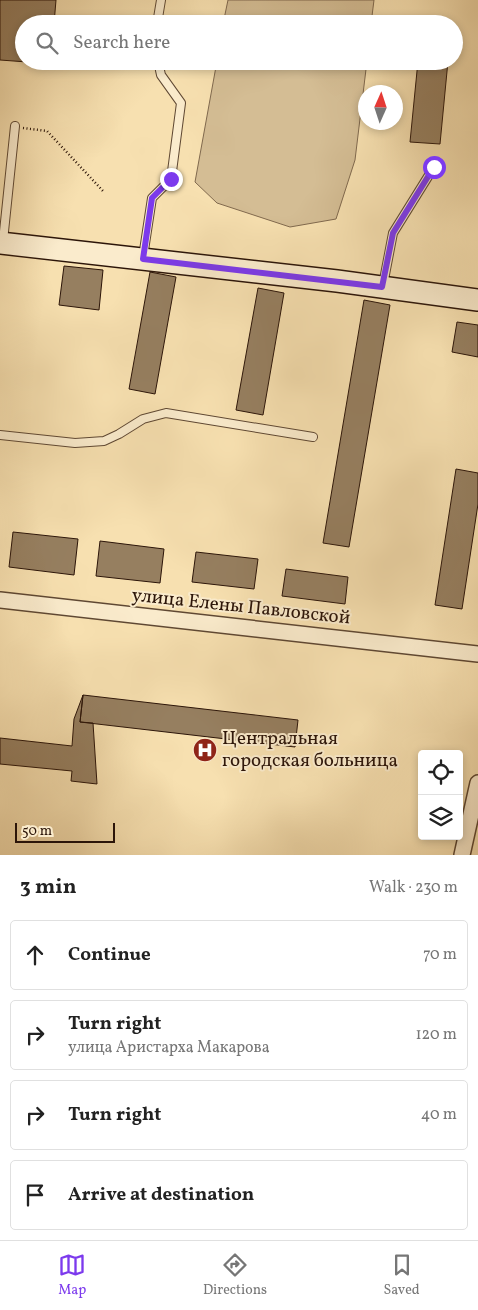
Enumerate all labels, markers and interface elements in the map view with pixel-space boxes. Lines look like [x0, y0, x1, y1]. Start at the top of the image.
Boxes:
search box [15, 15, 463, 70]
icon: search [33, 29, 61, 57]
text: Search here [73, 30, 170, 56]
north arrow [358, 85, 403, 130]
route start [423, 156, 446, 179]
route end [160, 168, 183, 191]
street label: улица Елены Павловской [130, 583, 352, 631]
place label: Центральная городская больница [222, 726, 398, 774]
hospital icon: Центральная городская больница [192, 737, 218, 763]
map controls [418, 750, 463, 840]
button: locate [418, 750, 463, 795]
button: layers [418, 795, 463, 840]
scale bar [15, 820, 115, 843]
text: 50 m [22, 822, 52, 841]
text: 3 min [20, 873, 76, 902]
text: Walk · 230 m [369, 877, 458, 899]
icon: ahead [21, 941, 49, 969]
text: Continue [68, 942, 151, 968]
text: 70 m [423, 944, 457, 966]
text: Turn right [68, 1011, 161, 1037]
icon: right [21, 1021, 49, 1049]
text: 120 m [415, 1024, 457, 1046]
text: улица Аристарха Макарова [68, 1037, 270, 1059]
icon: right [21, 1101, 49, 1129]
text: Turn right [68, 1102, 161, 1128]
text: 40 m [421, 1104, 457, 1126]
icon: arrive [21, 1181, 49, 1209]
text: Arrive at destination [68, 1182, 254, 1208]
tab: Map [58, 1251, 86, 1300]
tab: Directions [203, 1251, 267, 1300]
tab: Saved [384, 1251, 420, 1300]

